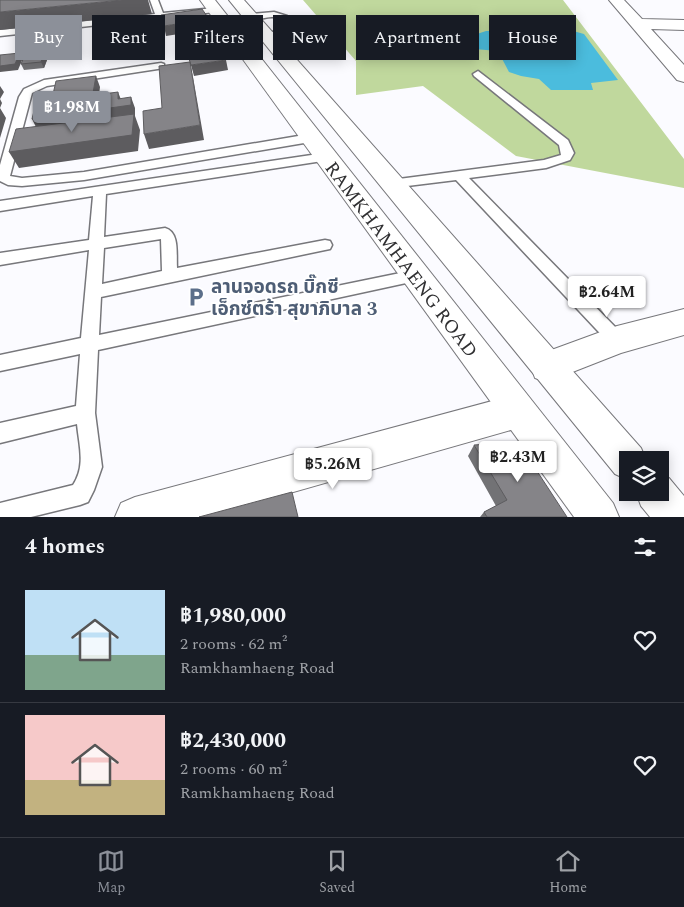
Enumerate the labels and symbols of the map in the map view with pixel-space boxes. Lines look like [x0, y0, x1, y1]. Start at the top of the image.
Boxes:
pin: ฿1.98M [31, 90, 113, 133]
street label: RAMKHAMHAENG ROAD [317, 156, 484, 364]
place label: ลานจอดรถ บิ๊กซี เอ็กซ์ตร้า สุขาภิบาล 3 [211, 273, 378, 324]
pin: ฿2.64M [566, 276, 648, 318]
parking icon: ลานจอดรถ บิ๊กซี เอ็กซ์ตร้า สุขาภิบาล 3 [185, 286, 207, 308]
pin: ฿2.43M [477, 440, 559, 483]
pin: ฿5.26M [292, 448, 374, 490]

